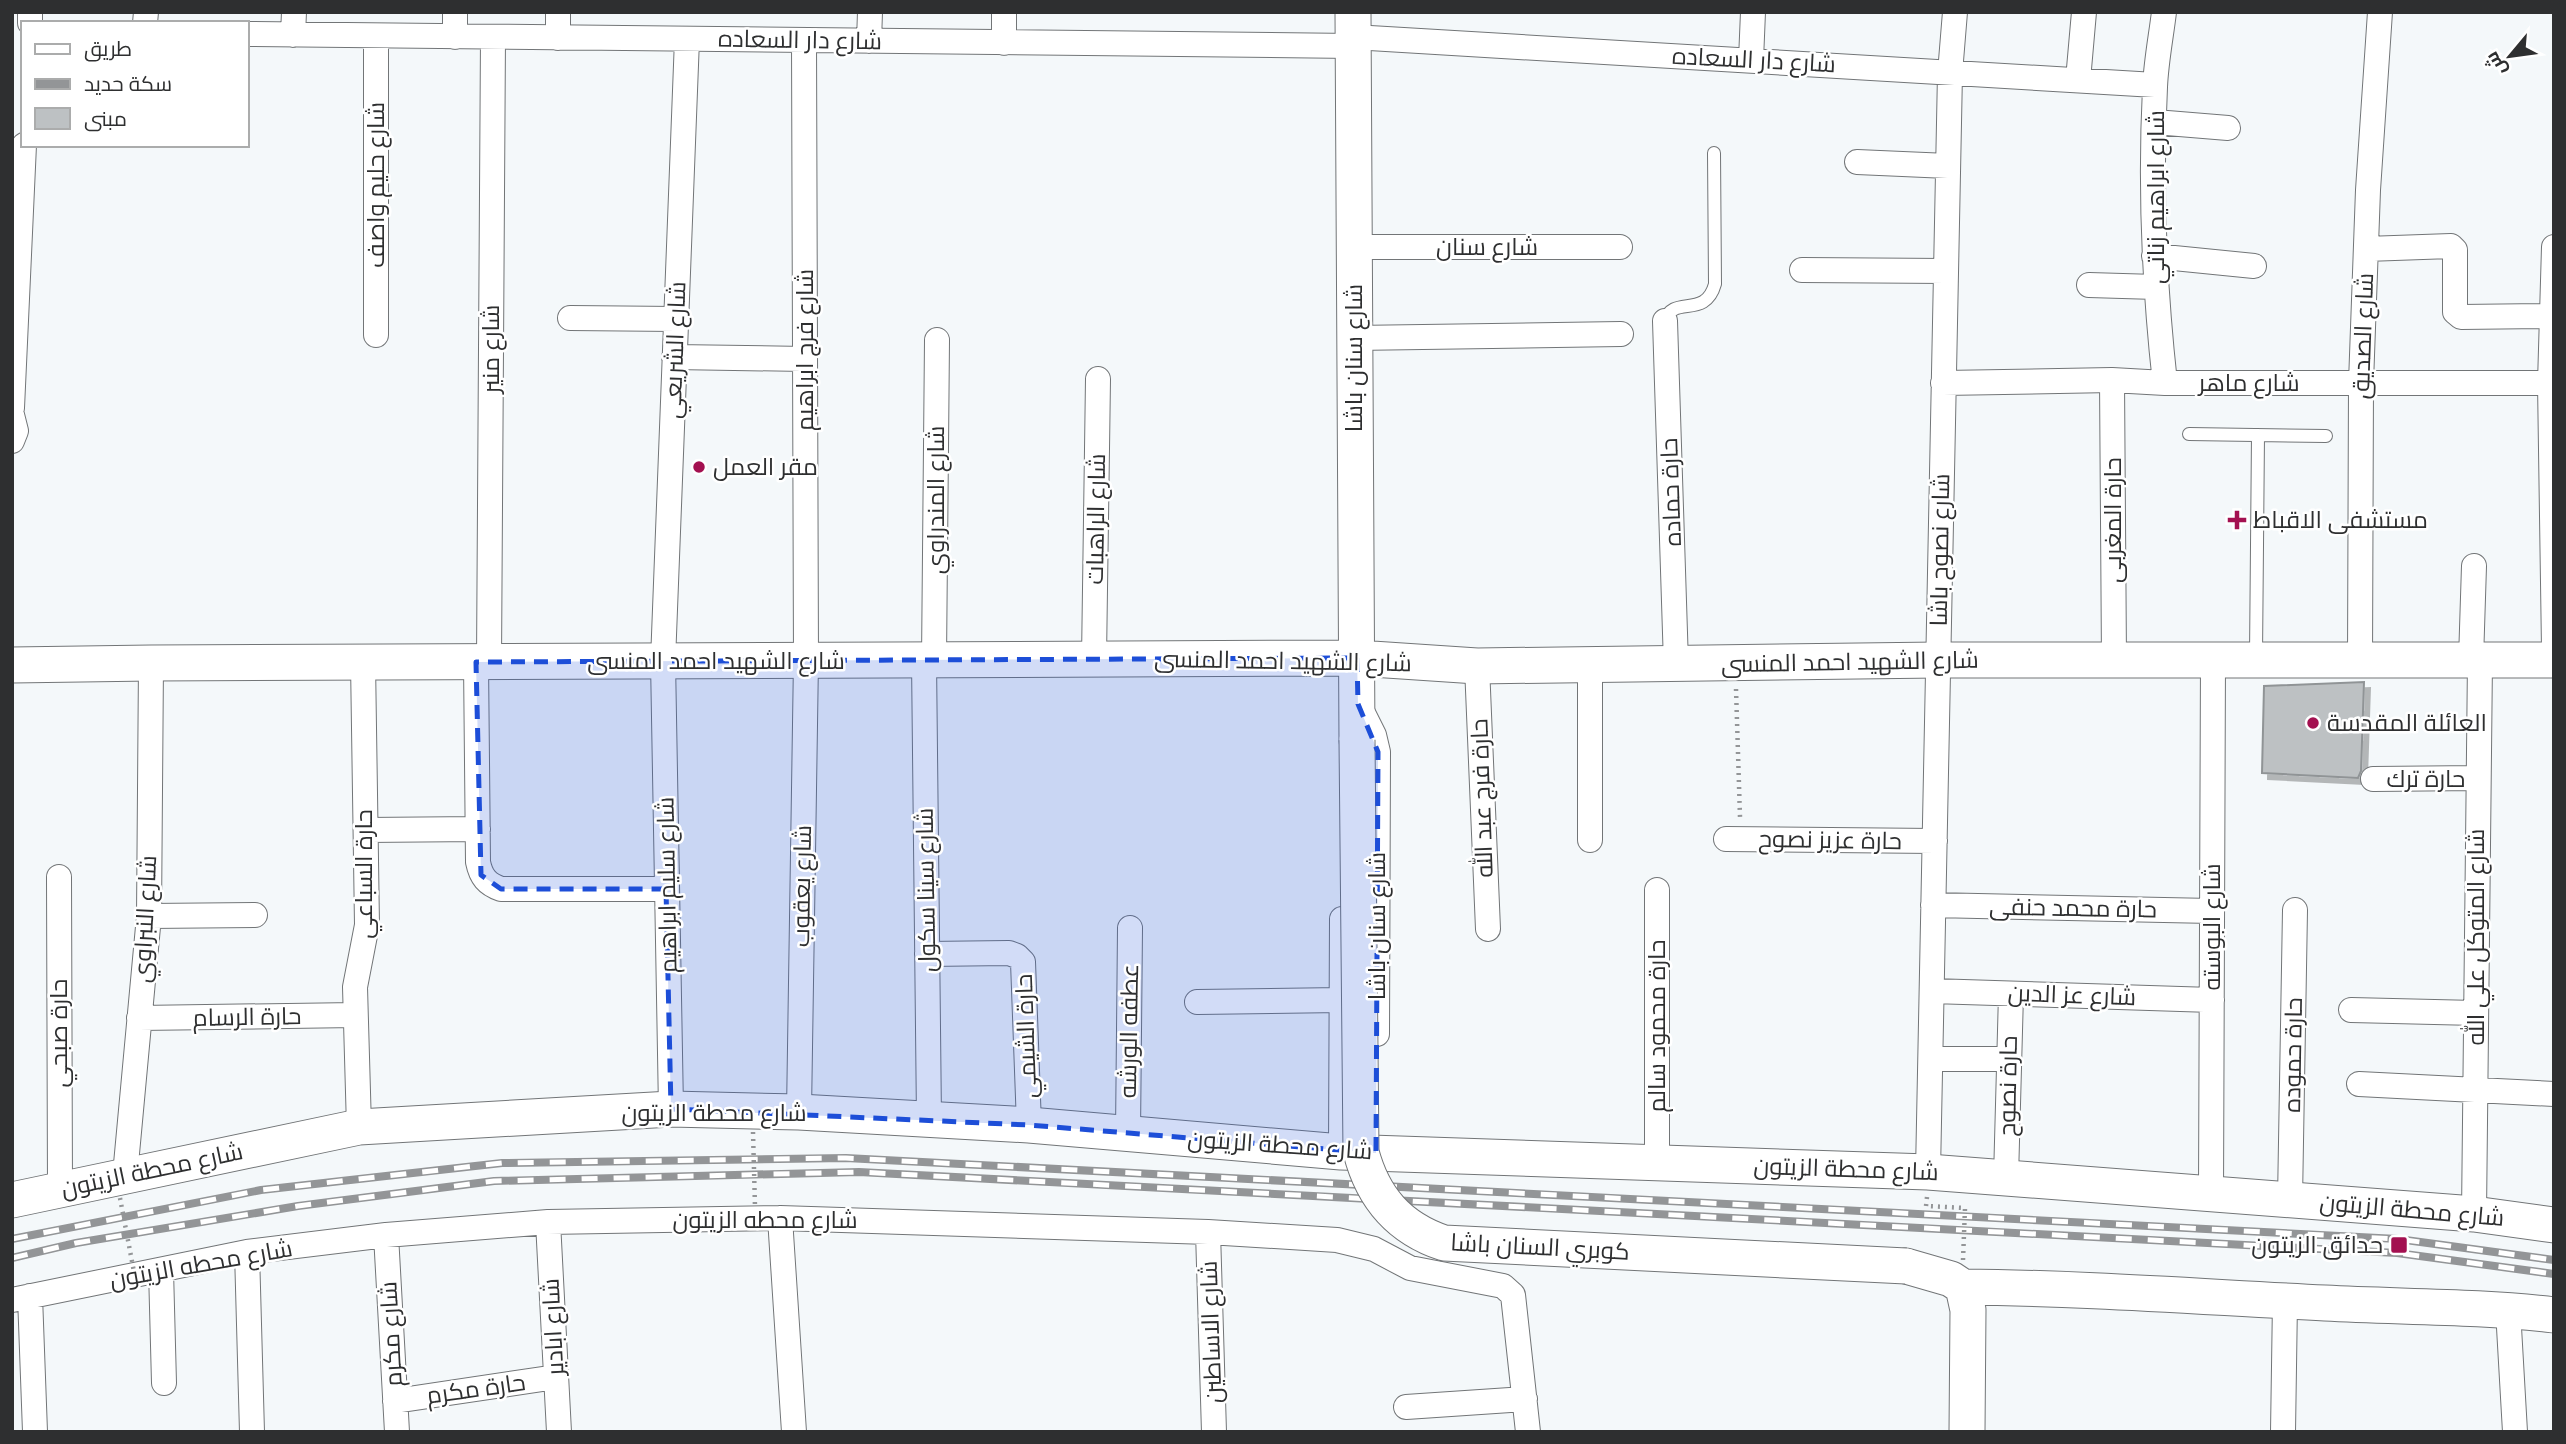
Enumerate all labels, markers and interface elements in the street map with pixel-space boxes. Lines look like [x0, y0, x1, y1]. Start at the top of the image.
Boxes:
legend [21, 21, 248, 147]
north arrow [2475, 21, 2545, 91]
street label: شارع دار السعاده [718, 25, 882, 57]
text: طريق [84, 37, 132, 62]
street label: شارع دار السعاده [1671, 42, 1837, 80]
text: ش [2480, 48, 2512, 80]
text: سكة حديد [84, 72, 172, 96]
street label: شارع حليم واصف [362, 102, 392, 268]
text: مبنى [84, 107, 127, 132]
street label: شارع ابراهيم زناتي [2142, 110, 2175, 284]
street label: شارع سنان [1436, 233, 1538, 263]
street label: شارع فرج ابراهيم [791, 269, 821, 431]
street label: شارع الصديق [2347, 272, 2381, 400]
street label: شارع الشريعي [659, 281, 696, 419]
street label: شارع سنان باشا [1340, 284, 1370, 432]
street label: شارع منير [477, 305, 507, 395]
street label: شارع ماهر [2197, 369, 2299, 399]
street label: شارع المندراوي [922, 426, 954, 574]
street label: حارة حماده [1655, 437, 1687, 547]
place label: مقر العمل [713, 453, 818, 481]
street label: شارع الراهبات [1081, 453, 1113, 585]
street label: حارة المغربى [2099, 457, 2127, 583]
marker: مقر العمل [691, 459, 707, 475]
street label: شارع نصوح باشا [1925, 473, 1957, 627]
place label: مستشفى الاقباط [2253, 506, 2428, 534]
marker: مستشفى الاقباط [2227, 510, 2247, 530]
street label: شارع الشهيد احمد المنسى [1154, 645, 1412, 679]
street label: شارع الشهيد احمد المنسى [1721, 646, 1979, 680]
street label: شارع الشهيد احمد المنسى [587, 647, 845, 677]
place label: العائلة المقدسة [2327, 709, 2487, 737]
marker: العائلة المقدسة [2305, 715, 2321, 731]
street label: حارة فرج عبد الله [1463, 718, 1501, 878]
street label: حارة ترك [2387, 765, 2465, 793]
street label: شارع سليم ابراهيم [651, 796, 685, 973]
street label: شارع سينا سكول [911, 808, 943, 972]
street label: حارة السباعي [350, 809, 383, 939]
street label: شارع يعقوب [787, 825, 819, 947]
street label: حارة عزيز نصوح [1758, 825, 1902, 857]
street label: شارع المتوكل علي الله [2460, 829, 2495, 1045]
street label: شارع سنان باشا [1363, 852, 1393, 1000]
street label: شارع النبراوي [128, 855, 166, 984]
street label: شارع البوسته [2198, 864, 2228, 990]
street label: حارة محمد حنفى [1989, 893, 2157, 923]
street label: حارة محمود سالم [1643, 939, 1673, 1113]
street label: عطفه الورشه [1114, 964, 1144, 1098]
street label: حارة الشيمي [1010, 973, 1047, 1099]
street label: حارة صبحي [45, 979, 78, 1087]
street label: شارع عز الدين [2007, 979, 2137, 1013]
street label: حارة حموده [2278, 997, 2308, 1113]
street label: حارة الرسام [192, 1002, 302, 1034]
street label: حارة نصوح [1993, 1035, 2025, 1137]
street label: شارع محطة الزيتون [621, 1099, 807, 1129]
street label: شارع محطة الزيتون [1187, 1125, 1373, 1167]
street label: شارع محطة الزيتون [59, 1137, 246, 1205]
street label: شارع محطة الزيتون [1753, 1152, 1939, 1188]
street label: شارع محطة الزيتون [2318, 1188, 2505, 1234]
street label: شارع محطه الزيتون [672, 1206, 858, 1236]
street label: كوبري السنان باشا [1449, 1228, 1630, 1270]
place label: حدائق الزيتون [2251, 1231, 2383, 1260]
street label: شارع محطه الزيتون [107, 1234, 295, 1296]
marker: حدائق الزيتون [2389, 1235, 2409, 1255]
street label: شارع الاساطين [1195, 1260, 1229, 1404]
street label: شارع ابادير [536, 1278, 572, 1378]
street label: شارع مكرم [374, 1280, 410, 1387]
street label: حارة مكرم [425, 1368, 528, 1412]

